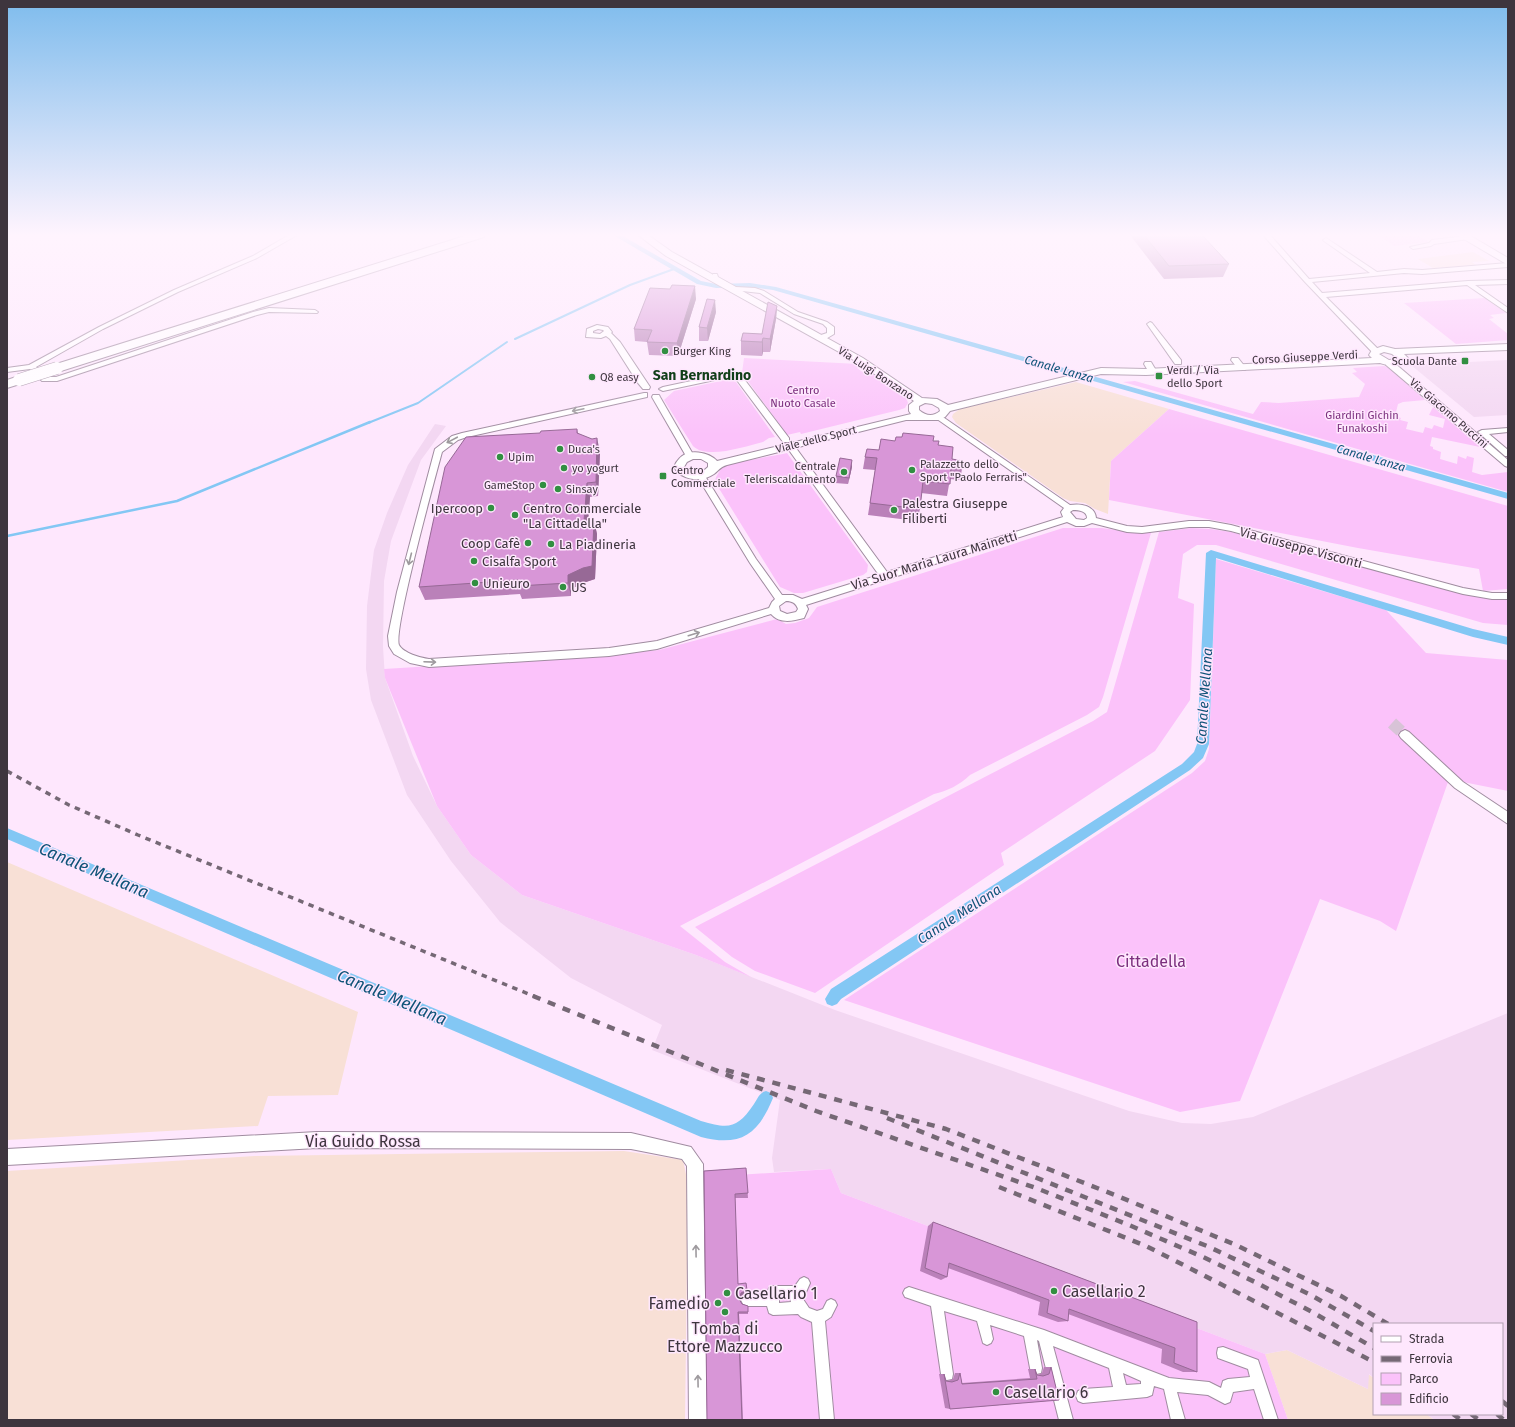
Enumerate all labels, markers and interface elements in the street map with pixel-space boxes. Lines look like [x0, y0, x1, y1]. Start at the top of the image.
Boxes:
street label: Via Luigi Bonzano [835, 344, 916, 403]
place label: Burger King [673, 345, 731, 358]
marker: Burger King [660, 346, 670, 356]
street label: Corso Giuseppe Verdi [1252, 348, 1358, 367]
water label: Canale Lanza [1023, 352, 1095, 386]
place label: Scuola Dante [1392, 355, 1457, 368]
marker: Scuola Dante [1460, 356, 1470, 366]
place label: Verdi / Via dello Sport [1167, 364, 1223, 390]
district label: San Bernardino [653, 367, 751, 384]
place label: Q8 easy [600, 371, 639, 384]
marker: Verdi / Via dello Sport [1154, 371, 1164, 381]
marker: Q8 easy [587, 372, 597, 382]
street label: Via Giacomo Puccini [1407, 376, 1491, 451]
park label: Centro Nuoto Casale [770, 384, 836, 410]
one-way arrow [572, 406, 585, 414]
park label: Giardini Gichin Funakoshi [1325, 409, 1399, 435]
street label: Viale dello Sport [774, 423, 858, 456]
one-way arrow [447, 437, 459, 445]
water label: Canale Lanza [1335, 441, 1407, 475]
place label: Duca's [568, 443, 600, 456]
marker: Duca's [555, 444, 565, 454]
place label: Upim [508, 451, 534, 464]
marker: Upim [495, 452, 505, 462]
place label: Palazzetto dello Sport "Paolo Ferraris" [920, 458, 1027, 484]
place label: Centrale Teleriscaldamento [744, 460, 836, 486]
place label: yo yogurt [572, 462, 619, 475]
marker: yo yogurt [559, 463, 569, 473]
place label: Centro Commerciale [671, 464, 736, 490]
marker: Palazzetto dello Sport "Paolo Ferraris" [907, 465, 917, 475]
marker: Centrale Teleriscaldamento [839, 467, 849, 477]
marker: Centro Commerciale [658, 471, 668, 481]
place label: GameStop [484, 479, 535, 492]
marker: GameStop [538, 480, 548, 490]
place label: Sinsay [566, 483, 598, 496]
marker: Sinsay [553, 484, 563, 494]
place label: Palestra Giuseppe Filiberti [902, 496, 1008, 526]
place label: Ipercoop [431, 501, 483, 516]
place label: Centro Commerciale "La Cittadella" [523, 501, 641, 531]
marker: Ipercoop [486, 503, 496, 513]
marker: Palestra Giuseppe Filiberti [889, 505, 899, 515]
marker: Centro Commerciale "La Cittadella" [510, 510, 520, 520]
street label: Via Giuseppe Visconti [1238, 524, 1364, 571]
street label: Via Suor Maria Laura Mainetti [849, 528, 1019, 593]
place label: Coop Cafè [461, 536, 520, 551]
place label: La Piadineria [559, 537, 636, 552]
marker: Coop Cafè [523, 538, 533, 548]
marker: La Piadineria [546, 539, 556, 549]
one-way arrow [406, 552, 413, 565]
place label: Cisalfa Sport [482, 554, 557, 569]
marker: Cisalfa Sport [469, 556, 479, 566]
place label: Unieuro [483, 576, 530, 591]
marker: Unieuro [470, 578, 480, 588]
place label: US [571, 580, 587, 595]
marker: US [558, 582, 568, 592]
one-way arrow [687, 630, 700, 637]
water label: Canale Mellana [1193, 647, 1216, 745]
one-way arrow [423, 658, 436, 666]
water label: Canale Mellana [36, 838, 152, 903]
water label: Canale Mellana [914, 881, 1004, 948]
park label: Cittadella [1116, 952, 1186, 971]
water label: Canale Mellana [334, 965, 450, 1030]
street label: Via Guido Rossa [305, 1132, 421, 1151]
one-way arrow [692, 1245, 700, 1258]
place label: Casellario 2 [1062, 1282, 1146, 1301]
place label: Casellario 1 [735, 1284, 818, 1303]
marker: Casellario 2 [1049, 1286, 1059, 1296]
marker: Casellario 1 [722, 1288, 732, 1298]
place label: Famedio [649, 1294, 710, 1313]
marker: Famedio [713, 1298, 723, 1308]
marker: Tomba di Ettore Mazzucco [720, 1307, 730, 1317]
place label: Tomba di Ettore Mazzucco [667, 1319, 783, 1356]
legend [1373, 1323, 1503, 1415]
text: Strada [1409, 1332, 1444, 1346]
text: Ferrovia [1409, 1352, 1453, 1366]
text: Parco [1409, 1372, 1439, 1386]
one-way arrow [694, 1375, 702, 1388]
place label: Casellario 6 [1004, 1383, 1088, 1402]
marker: Casellario 6 [991, 1387, 1001, 1397]
text: Edificio [1409, 1392, 1449, 1406]

